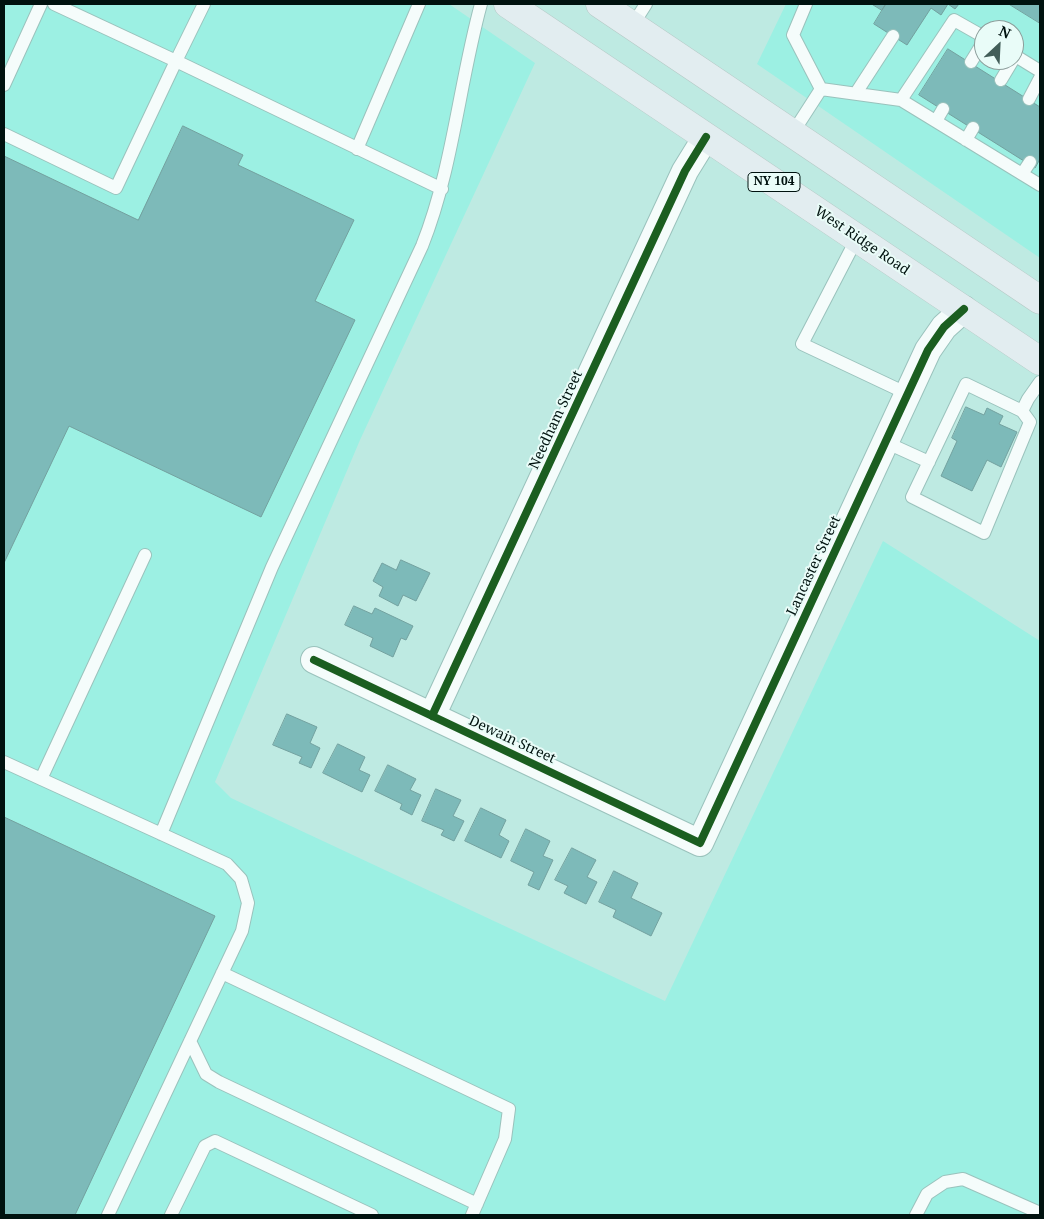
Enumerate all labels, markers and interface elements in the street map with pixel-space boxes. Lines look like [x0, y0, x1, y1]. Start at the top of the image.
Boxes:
north arrow [974, 20, 1024, 70]
text: N [996, 21, 1014, 43]
road number: NY 104 [748, 172, 800, 192]
street label: West Ridge Road [811, 203, 913, 279]
street label: Needham Street [526, 368, 586, 472]
street label: Lancaster Street [783, 513, 845, 619]
street label: Dewain Street [466, 713, 558, 767]

